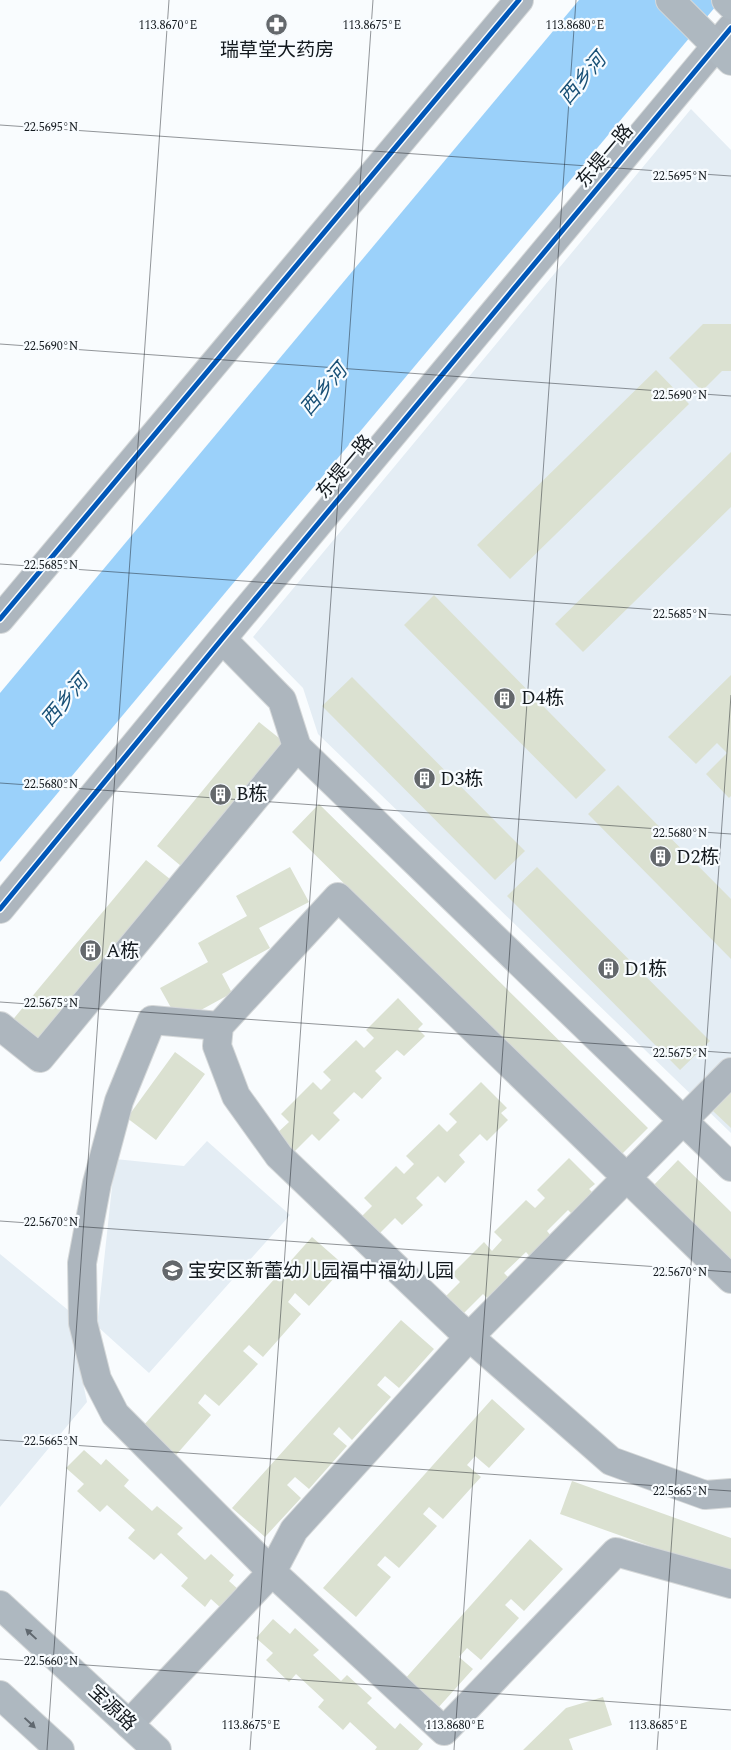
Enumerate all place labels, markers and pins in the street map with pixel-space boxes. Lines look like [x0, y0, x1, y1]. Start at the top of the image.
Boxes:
pharmacy icon: 瑞草堂大药房 [265, 12, 289, 36]
place label: 瑞草堂大药房 [220, 36, 334, 65]
place label: D4栋 [521, 684, 564, 713]
building icon: D4栋 [493, 686, 517, 710]
place label: D3栋 [440, 765, 483, 794]
building icon: D3栋 [412, 767, 436, 791]
place label: B栋 [236, 780, 268, 809]
building icon: B栋 [208, 782, 232, 806]
place label: D2栋 [676, 843, 719, 872]
building icon: D2栋 [648, 845, 672, 869]
place label: A栋 [106, 937, 139, 966]
building icon: A栋 [78, 939, 102, 963]
place label: D1栋 [624, 955, 667, 984]
building icon: D1栋 [596, 957, 620, 981]
place label: 宝安区新蕾幼儿园福中福幼儿园 [188, 1257, 454, 1286]
school or university icon: 宝安区新蕾幼儿园福中福幼儿园 [160, 1259, 184, 1283]

